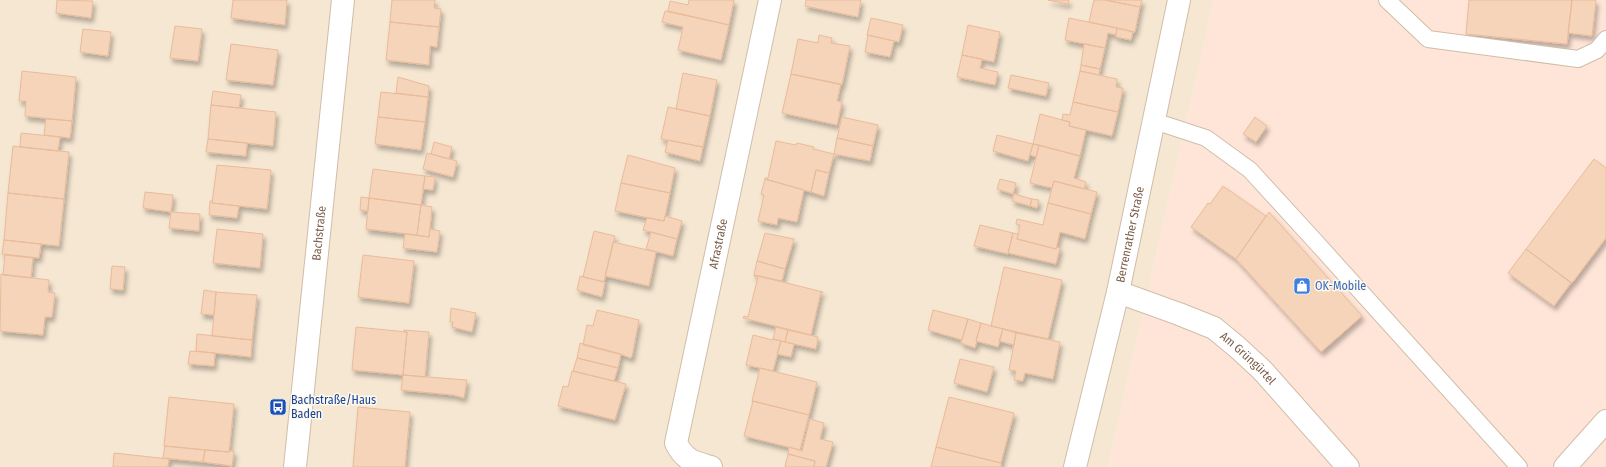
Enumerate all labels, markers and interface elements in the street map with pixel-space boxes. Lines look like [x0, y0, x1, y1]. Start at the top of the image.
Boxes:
street label: Berrenrather Straße [1113, 185, 1147, 284]
street label: Bachstraße [309, 205, 329, 261]
street label: Afrastraße [706, 217, 730, 270]
shop icon: OK-Mobile [1292, 276, 1312, 296]
place label: OK-Mobile [1315, 279, 1366, 293]
street label: Am Grüngürtel [1217, 329, 1279, 387]
place label: Bachstraße/Haus Baden [291, 393, 376, 421]
bus stop icon: Bachstraße/Haus Baden [268, 397, 288, 417]

